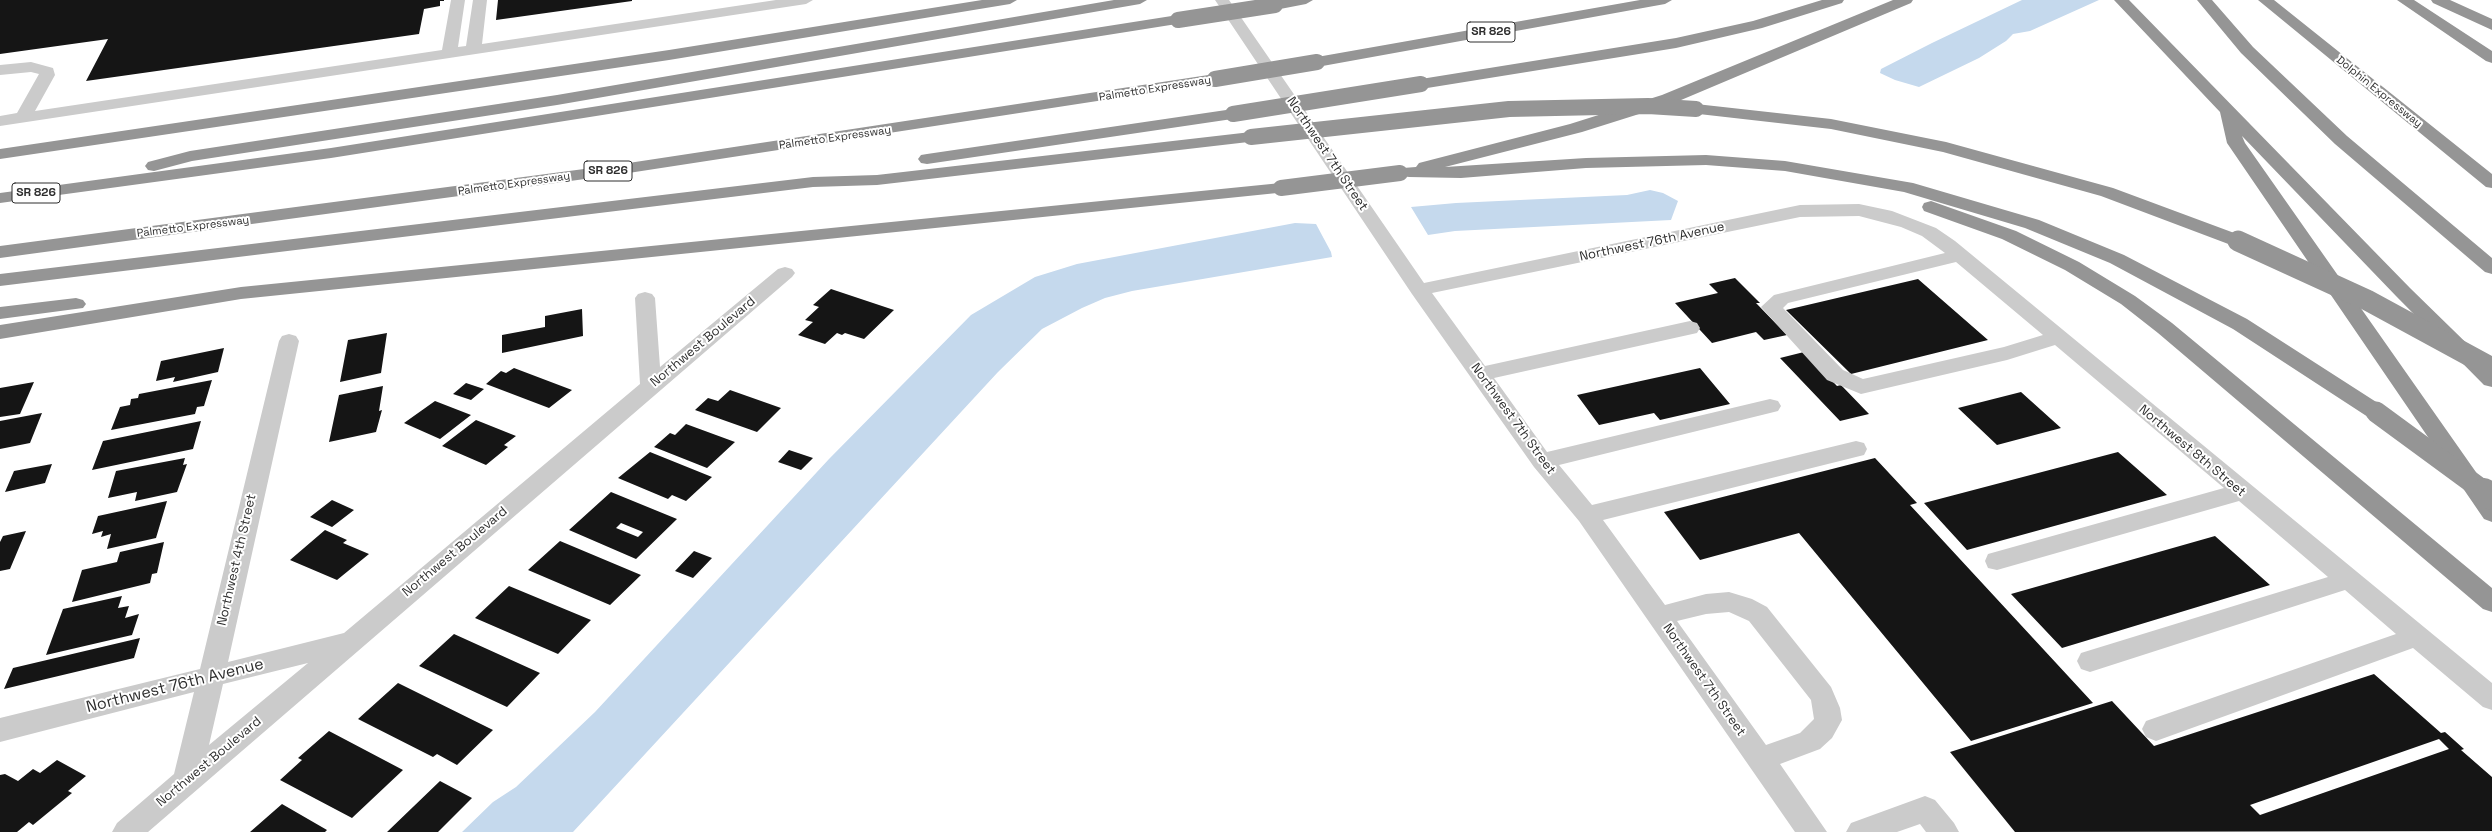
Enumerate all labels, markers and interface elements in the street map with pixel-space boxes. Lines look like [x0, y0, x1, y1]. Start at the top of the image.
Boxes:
road number: SR 826 [1467, 22, 1515, 42]
street label: Dolphin Expressway [2334, 53, 2424, 131]
street label: Palmetto Expressway [1098, 74, 1212, 104]
street label: Northwest 7th Street [1283, 94, 1371, 214]
street label: Palmetto Expressway [778, 124, 892, 152]
road number: SR 826 [584, 161, 632, 181]
street label: Palmetto Expressway [457, 170, 571, 198]
road number: SR 826 [12, 183, 60, 203]
street label: Palmetto Expressway [136, 214, 250, 240]
street label: Northwest 76th Avenue [1578, 219, 1726, 265]
street label: Northwest Boulevard [647, 294, 759, 390]
street label: Northwest 7th Street [1467, 360, 1559, 478]
street label: Northwest 8th Street [2135, 402, 2249, 500]
street label: Northwest 4th Street [214, 493, 260, 627]
street label: Northwest Boulevard [399, 504, 511, 600]
street label: Northwest 7th Street [1659, 621, 1749, 739]
street label: Northwest 76th Avenue [84, 655, 266, 717]
street label: Northwest Boulevard [153, 714, 265, 810]

